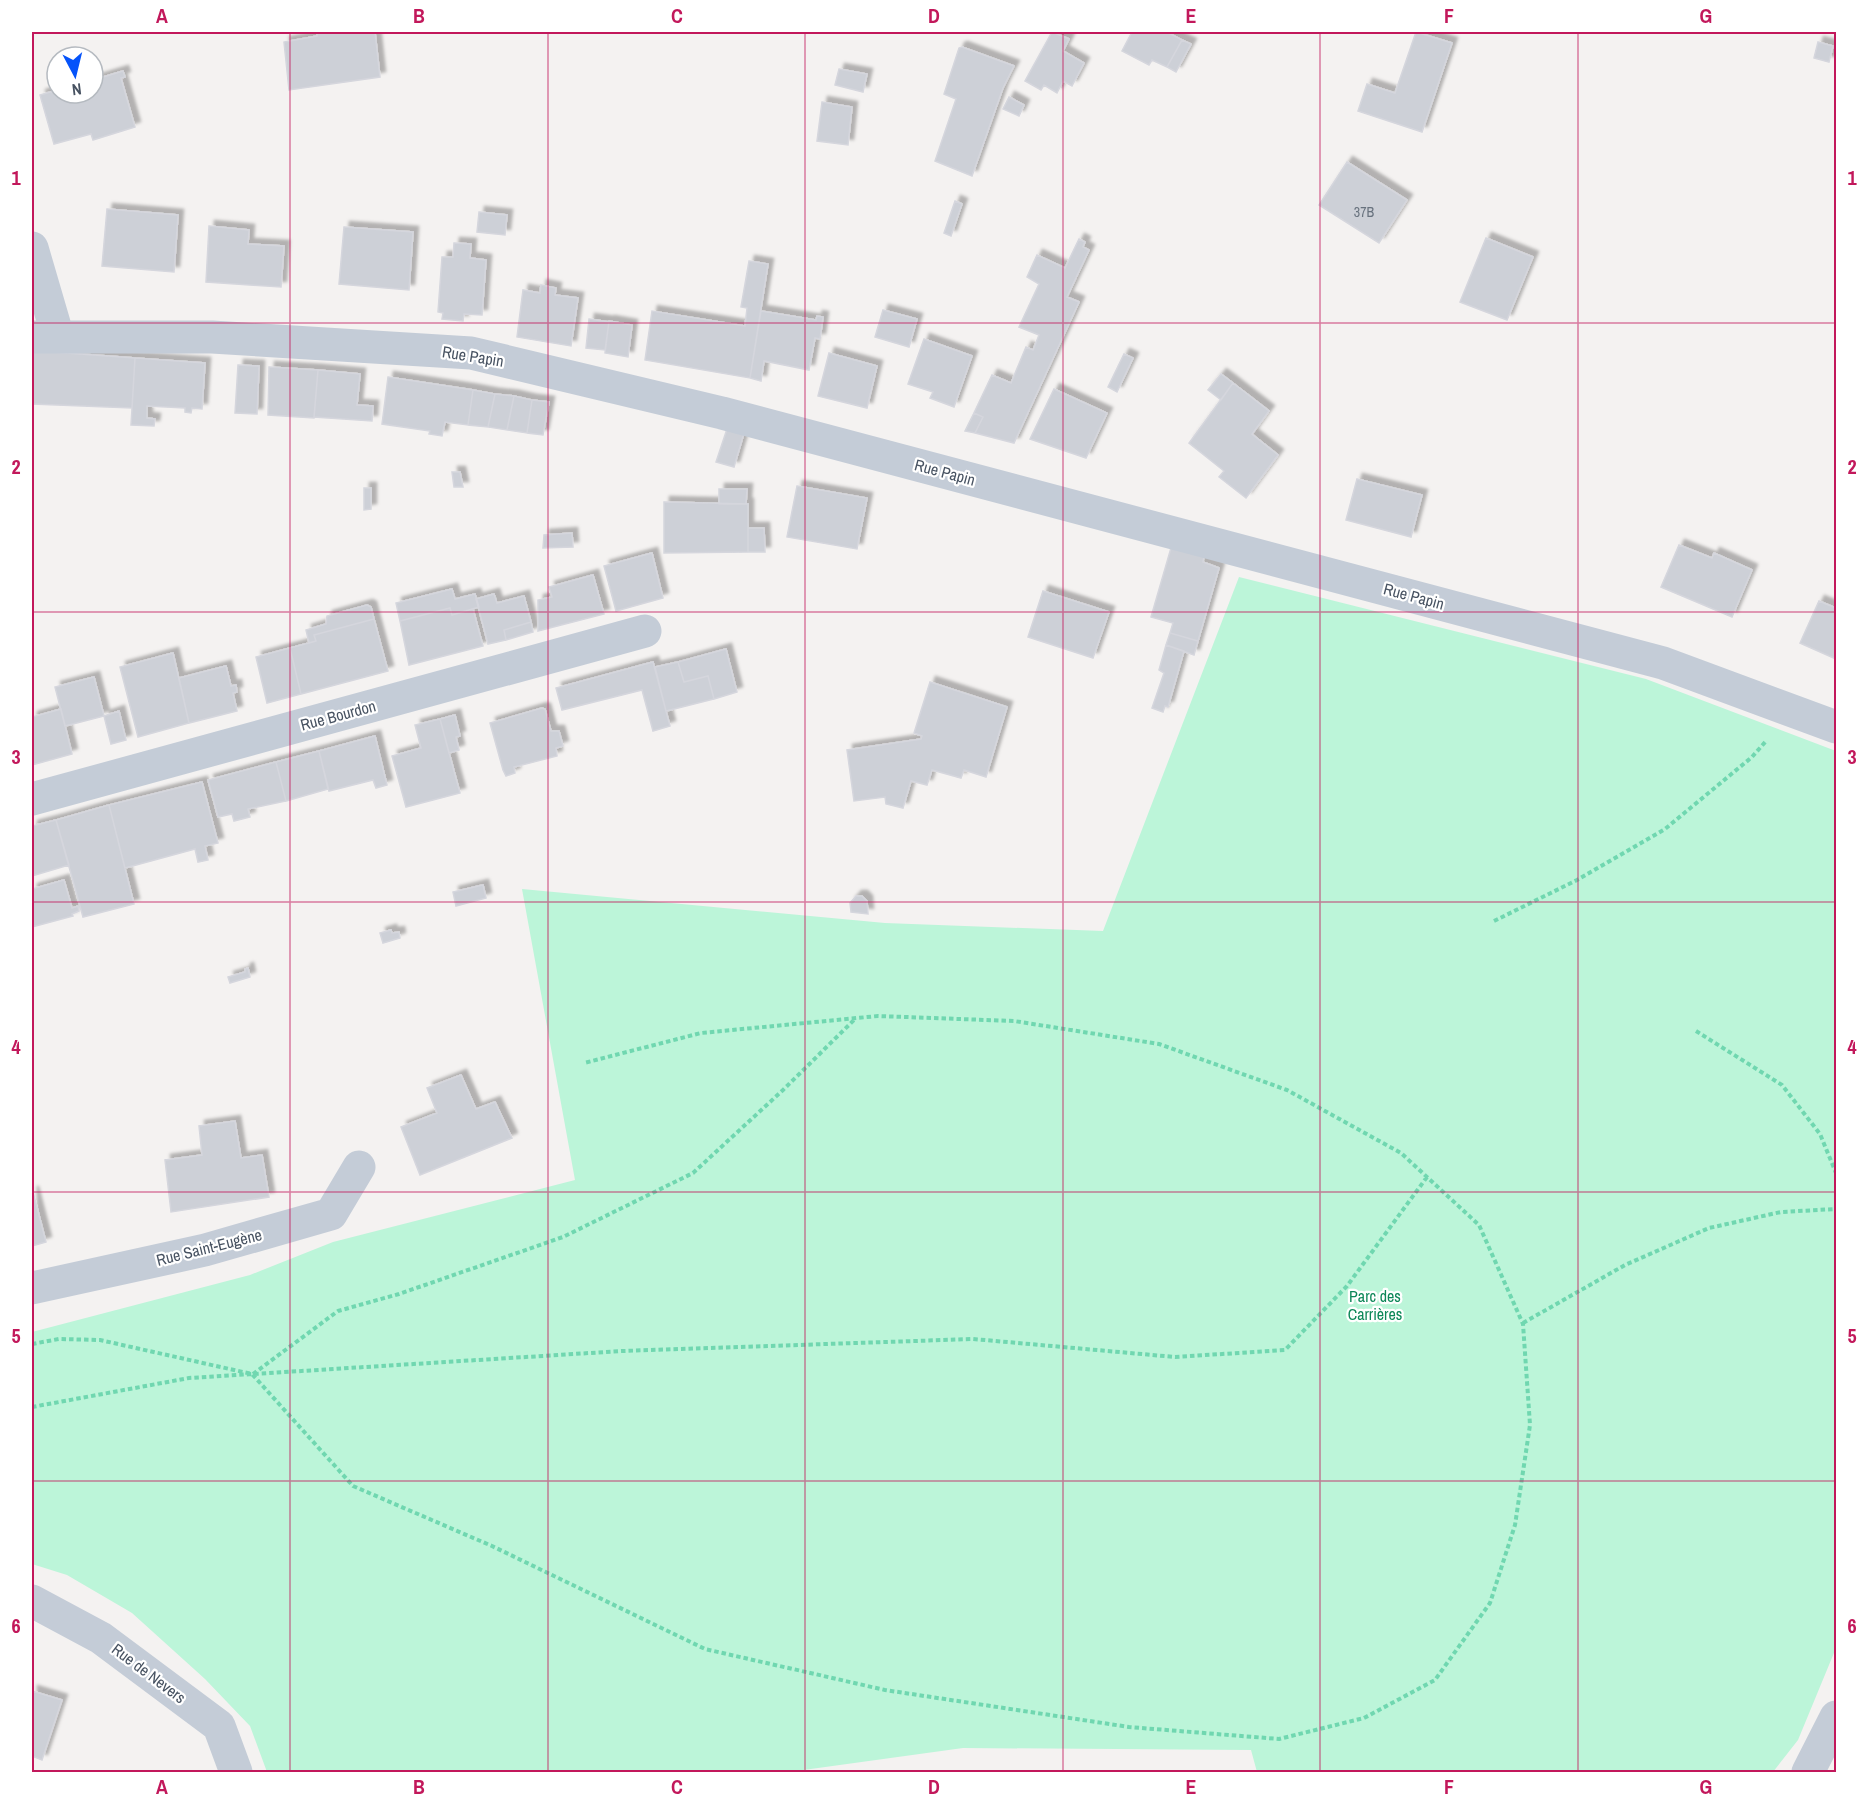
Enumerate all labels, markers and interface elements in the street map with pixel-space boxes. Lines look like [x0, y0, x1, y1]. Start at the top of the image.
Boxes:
text: A [156, 2, 168, 29]
text: B [413, 2, 425, 29]
text: C [671, 2, 683, 29]
text: D [928, 2, 940, 29]
text: E [1186, 2, 1197, 29]
text: F [1444, 2, 1454, 29]
text: G [1700, 2, 1712, 29]
north arrow [45, 45, 105, 105]
text: N [71, 78, 83, 101]
text: 1 [11, 164, 21, 191]
text: 1 [1847, 164, 1857, 191]
house number: 37B [1354, 203, 1375, 221]
street label: Rue Papin [441, 340, 505, 372]
text: 2 [11, 453, 21, 480]
street label: Rue Papin [912, 453, 978, 491]
text: 2 [1847, 453, 1857, 480]
street label: Rue Papin [1381, 577, 1447, 615]
street label: Rue Bourdon [298, 694, 378, 736]
text: 3 [11, 743, 21, 770]
text: 3 [1847, 743, 1857, 770]
text: 4 [11, 1033, 21, 1060]
text: 4 [1847, 1033, 1857, 1060]
street label: Rue Saint-Eugène [154, 1223, 264, 1271]
park label: Parc des Carrières [1348, 1285, 1402, 1325]
text: 5 [11, 1322, 21, 1349]
text: 5 [1847, 1322, 1857, 1349]
text: 6 [11, 1612, 21, 1639]
text: 6 [1847, 1612, 1857, 1639]
street label: Rue de Nevers [107, 1638, 191, 1708]
text: A [156, 1773, 168, 1800]
text: B [413, 1773, 425, 1800]
text: C [671, 1773, 683, 1800]
text: D [928, 1773, 940, 1800]
text: E [1186, 1773, 1197, 1800]
text: F [1444, 1773, 1454, 1800]
text: G [1700, 1773, 1712, 1800]

